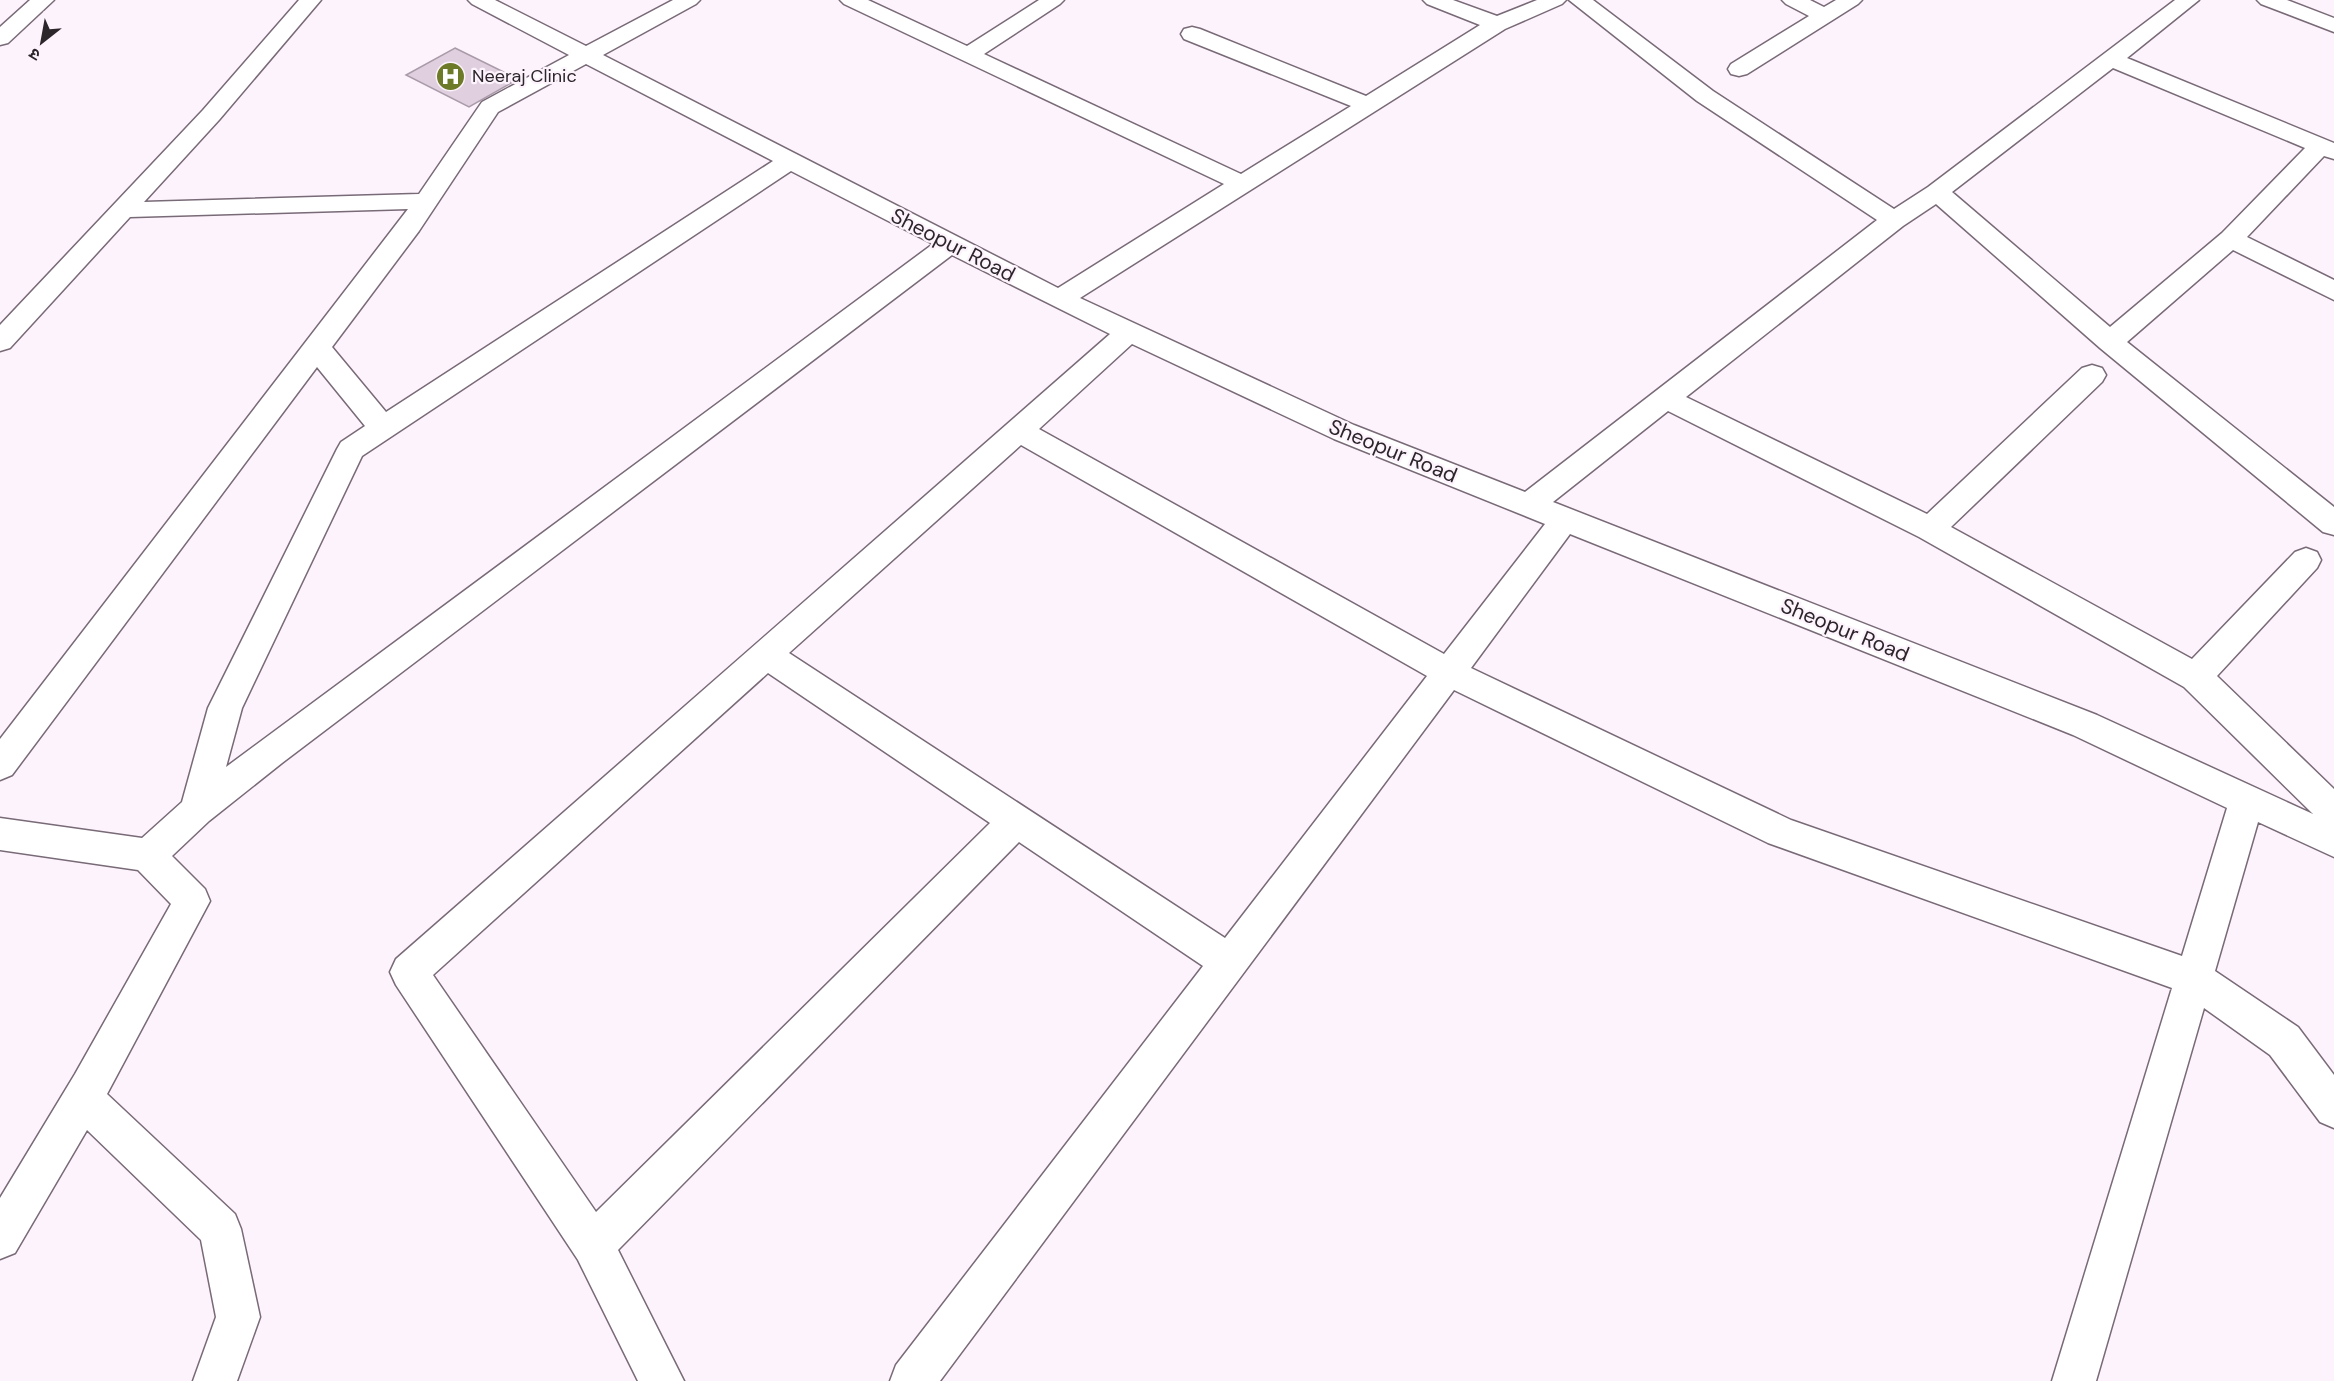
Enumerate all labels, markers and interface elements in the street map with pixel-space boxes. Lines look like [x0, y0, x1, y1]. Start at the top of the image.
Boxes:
north arrow [12, 12, 72, 72]
text: उ [25, 43, 44, 66]
hospital icon: Neeraj Clinic [435, 60, 467, 92]
place label: Neeraj Clinic [472, 64, 577, 88]
street label: Sheopur Road [886, 202, 1020, 288]
street label: Sheopur Road [1325, 413, 1461, 489]
street label: Sheopur Road [1777, 592, 1913, 668]

